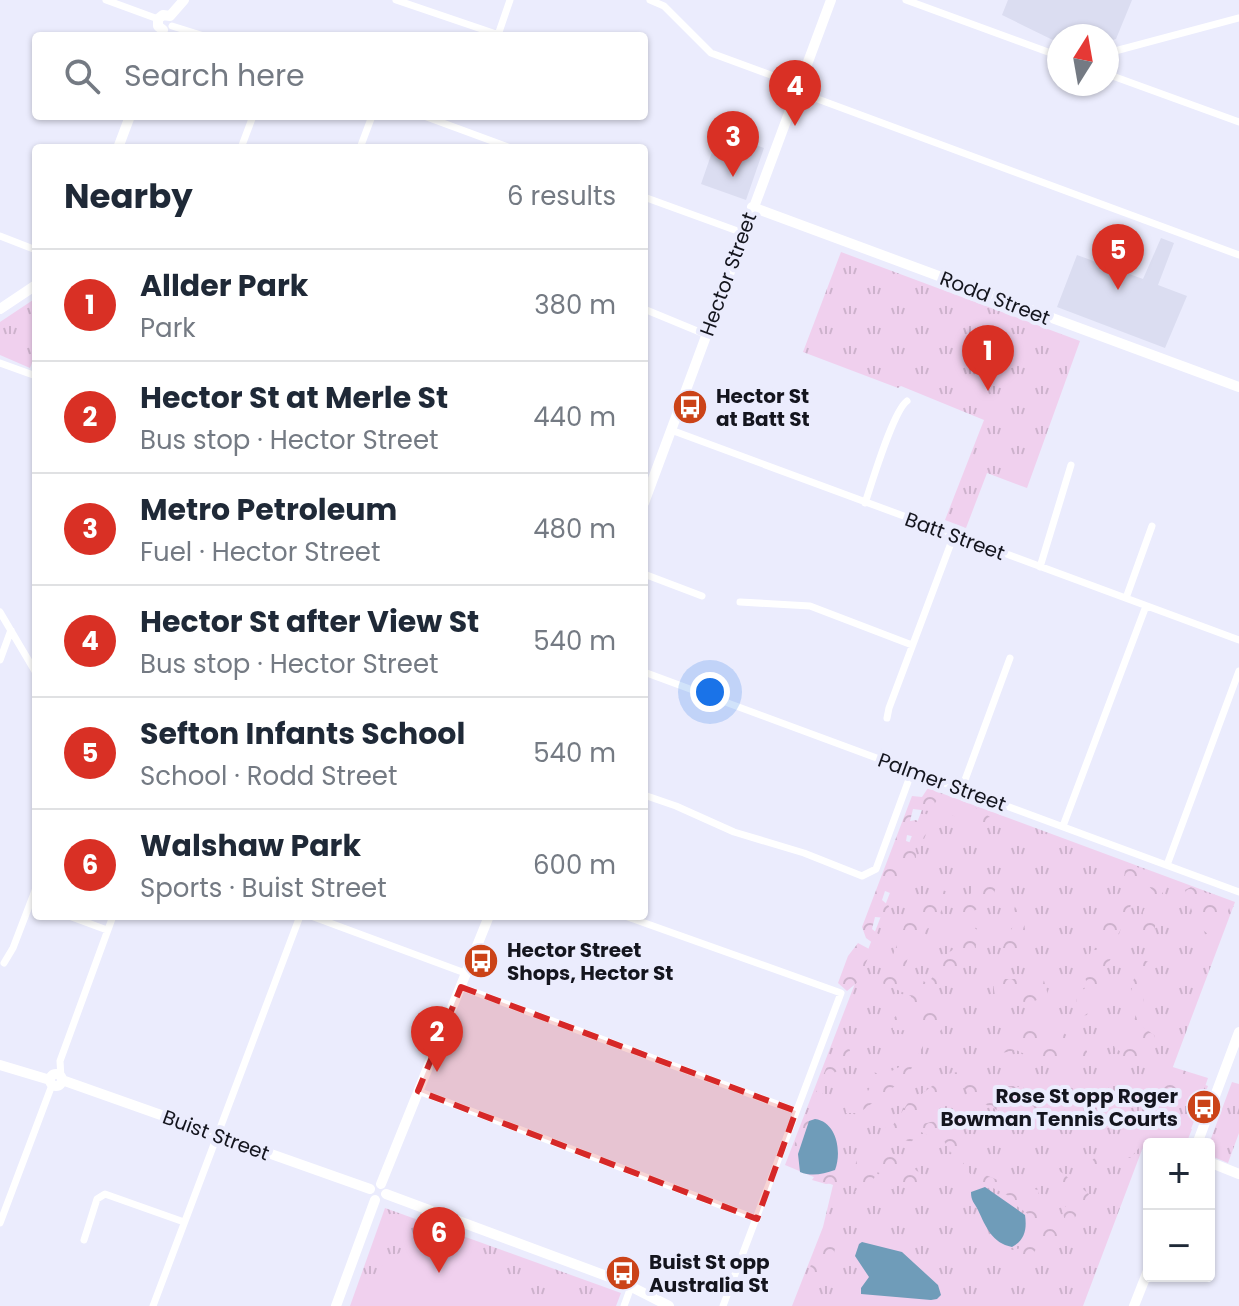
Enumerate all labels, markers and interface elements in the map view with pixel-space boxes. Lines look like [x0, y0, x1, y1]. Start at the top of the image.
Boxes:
north arrow [1047, 24, 1119, 96]
search box [32, 32, 648, 120]
icon: search [60, 54, 104, 98]
text: Search here [124, 54, 305, 97]
pin: 4 [769, 60, 821, 126]
pin: 3 [707, 111, 759, 177]
text: Nearby [64, 172, 193, 220]
text: 6 results [507, 178, 616, 214]
street label: Hector Street [693, 208, 763, 340]
pin: 5 [1092, 224, 1144, 290]
text: Allder Park [140, 264, 308, 307]
street label: Rodd Street [936, 264, 1054, 332]
text: 1 [85, 287, 95, 323]
text: 380 m [534, 287, 616, 323]
text: Park [140, 310, 196, 346]
pin: 1 [962, 325, 1014, 391]
text: Hector St at Merle St [140, 376, 448, 419]
place label: Hector St at Batt St [716, 382, 810, 433]
bus stop icon: Hector St at Batt St [671, 388, 709, 426]
text: 2 [83, 399, 97, 435]
text: 440 m [533, 399, 616, 435]
text: Bus stop · Hector Street [140, 422, 439, 458]
text: Metro Petroleum [140, 488, 397, 531]
street label: Batt Street [901, 505, 1009, 567]
text: 3 [82, 511, 98, 547]
text: 480 m [533, 511, 616, 547]
text: Fuel · Hector Street [140, 534, 380, 570]
text: Hector St after View St [140, 600, 479, 643]
text: 4 [81, 623, 99, 659]
text: 540 m [533, 623, 616, 659]
text: Bus stop · Hector Street [140, 646, 439, 682]
your location [690, 672, 730, 712]
text: Sefton Infants School [140, 712, 465, 755]
text: 5 [82, 735, 98, 771]
text: 540 m [533, 735, 616, 771]
street label: Palmer Street [874, 746, 1010, 818]
text: School · Rodd Street [140, 758, 397, 794]
text: Walshaw Park [140, 824, 361, 867]
text: 6 [82, 847, 98, 883]
text: 600 m [533, 847, 616, 883]
text: Sports · Buist Street [140, 870, 387, 906]
place label: Hector Street Shops, Hector St [507, 936, 673, 987]
bus stop icon: Hector Street Shops, Hector St [462, 942, 500, 980]
pin: 2 [411, 1006, 463, 1072]
place label: Rose St opp Roger Bowman Tennis Courts [941, 1082, 1178, 1133]
bus stop icon: Rose St opp Roger Bowman Tennis Courts [1185, 1088, 1223, 1126]
street label: Buist Street [159, 1103, 273, 1167]
map controls [1143, 1138, 1215, 1282]
button: + [1143, 1138, 1215, 1210]
pin: 6 [413, 1207, 465, 1273]
button: − [1143, 1210, 1215, 1282]
place label: Buist St opp Australia St [649, 1248, 770, 1299]
bus stop icon: Buist St opp Australia St [604, 1254, 642, 1292]

